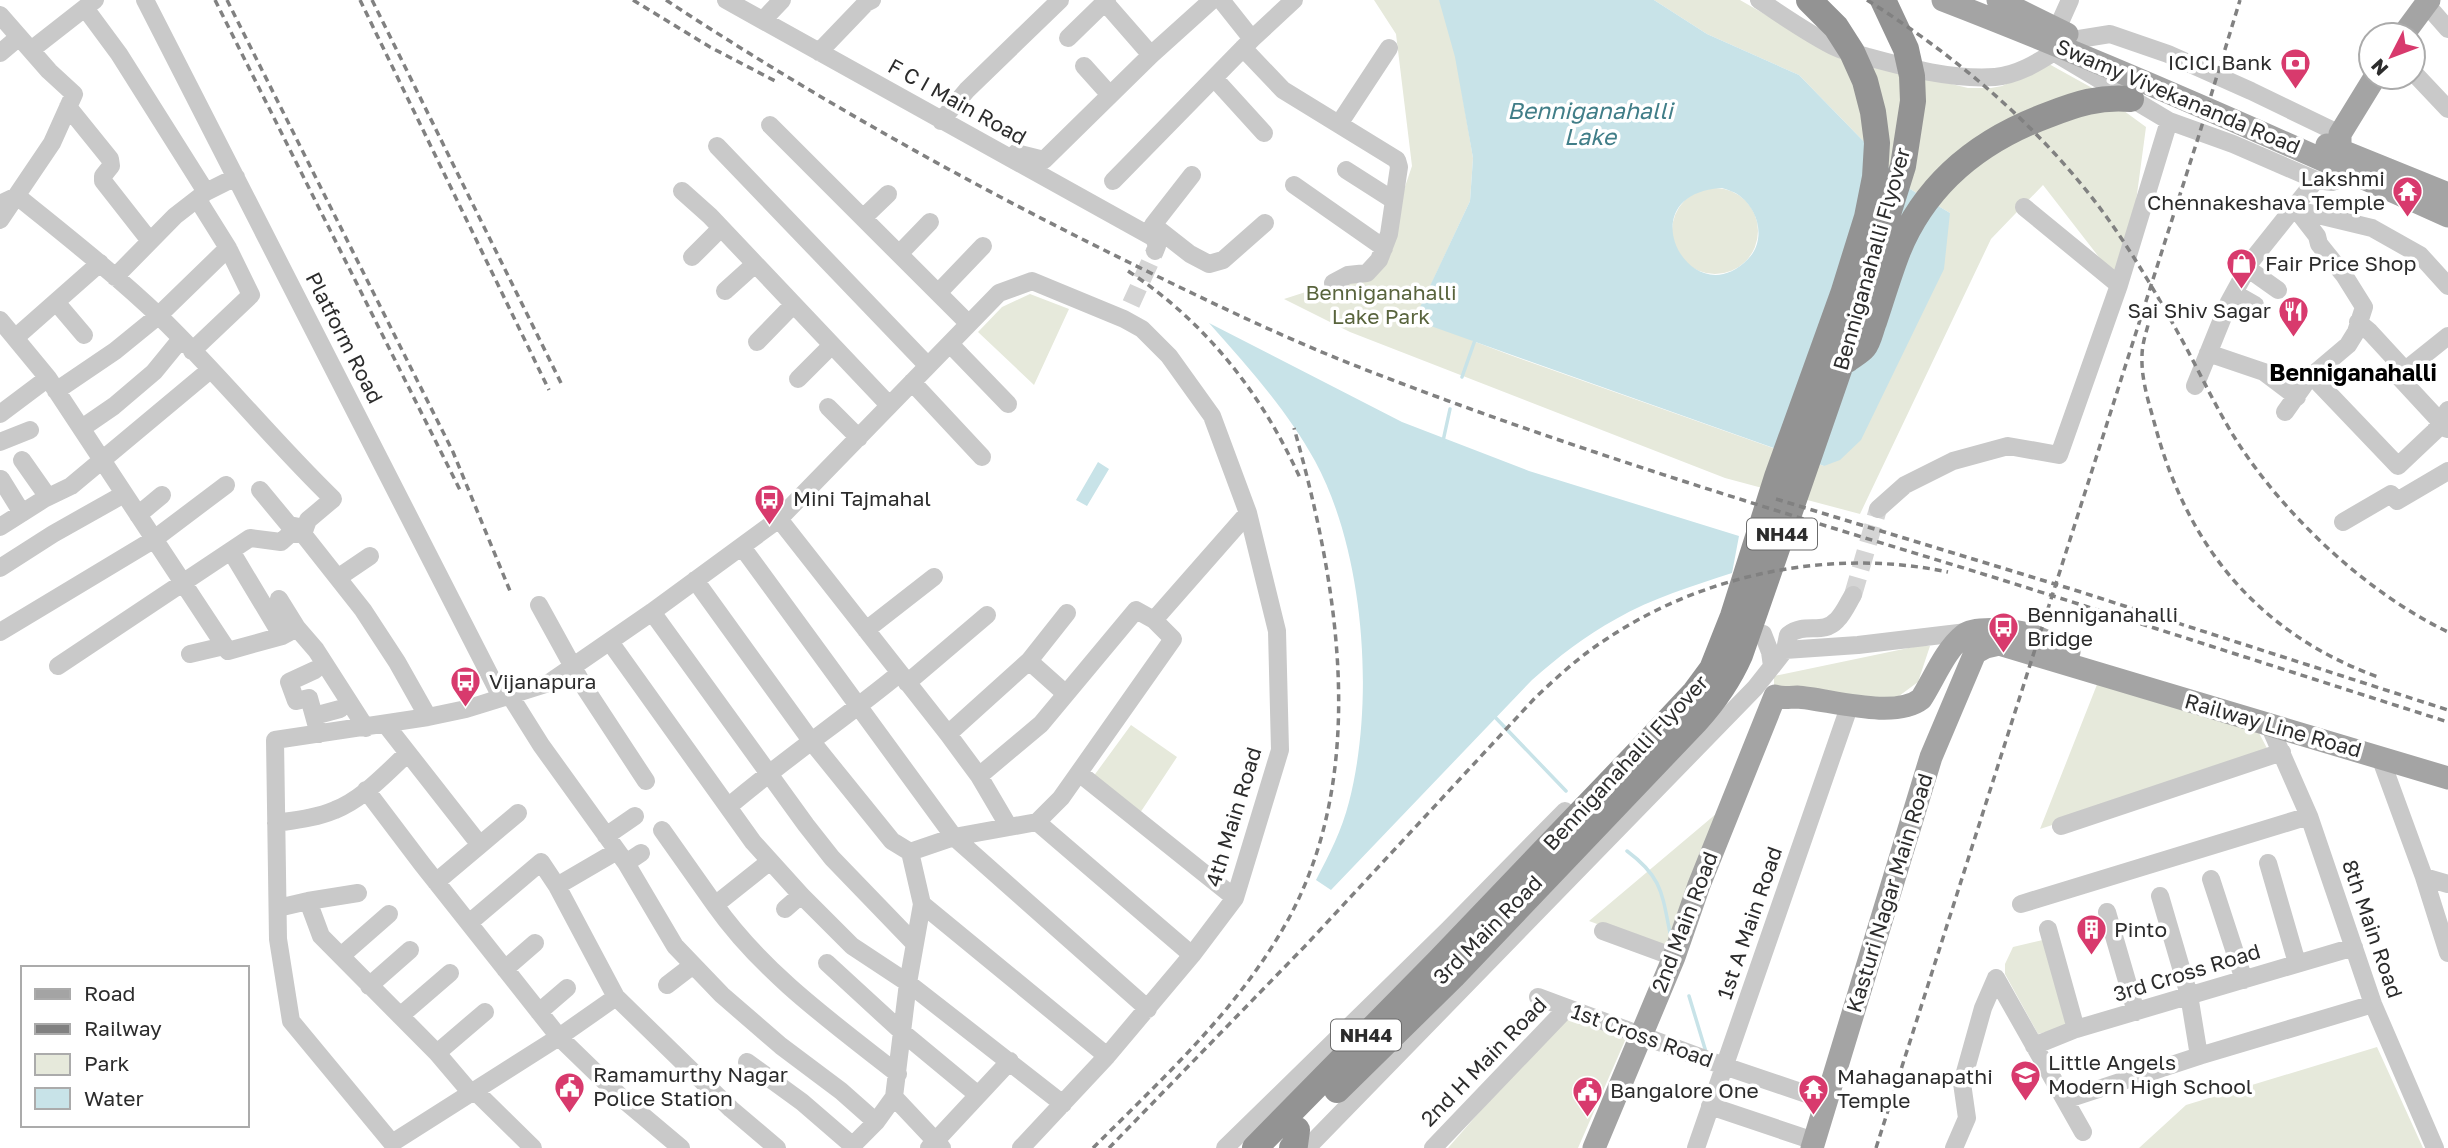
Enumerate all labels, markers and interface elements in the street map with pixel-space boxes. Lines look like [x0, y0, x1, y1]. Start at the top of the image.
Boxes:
north arrow [2357, 21, 2427, 91]
street label: Swamy Vivekananda Road [2052, 33, 2304, 159]
bank icon: ICICI Bank [2278, 46, 2312, 90]
place label: ICICI Bank [2168, 49, 2272, 75]
street label: F C I Main Road [884, 52, 1031, 150]
text: N [2366, 55, 2392, 81]
water label: Benniganahalli Lake [1507, 96, 1676, 150]
street label: Benniganahalli Flyover [1827, 144, 1915, 373]
place label: Lakshmi Chennakeshava Temple [2147, 165, 2385, 215]
temple icon: Lakshmi Chennakeshava Temple [2391, 174, 2425, 218]
shop icon: Fair Price Shop [2225, 247, 2259, 291]
place label: Fair Price Shop [2265, 250, 2416, 276]
street label: Platform Road [301, 267, 389, 408]
park label: Benniganahalli Lake Park [1305, 279, 1457, 329]
restaurant icon: Sai Shiv Sagar [2277, 294, 2311, 338]
place label: Sai Shiv Sagar [2128, 297, 2271, 323]
district label: Benniganahalli [2269, 358, 2437, 386]
bus stop icon: Mini Tajmahal [753, 482, 787, 526]
place label: Mini Tajmahal [793, 485, 931, 511]
road number: NH44 [1747, 519, 1817, 550]
place label: Benniganahalli Bridge [2027, 601, 2178, 651]
bus stop icon: Benniganahalli Bridge [1987, 610, 2021, 654]
bus stop icon: Vijanapura [449, 665, 483, 709]
place label: Vijanapura [489, 668, 596, 694]
street label: Benniganahalli Flyover [1537, 669, 1713, 855]
street label: Railway Line Road [2182, 687, 2365, 763]
street label: 4th Main Road [1199, 744, 1267, 890]
street label: Kasturi Nagar Main Road [1840, 770, 1938, 1015]
street label: 1st A Main Road [1711, 843, 1787, 1002]
street label: 2nd Main Road [1645, 848, 1723, 996]
street label: 8th Main Road [2337, 856, 2409, 1001]
street label: 3rd Main Road [1427, 869, 1547, 989]
building icon: Pinto [2074, 913, 2108, 957]
place label: Pinto [2114, 916, 2167, 942]
street label: 3rd Cross Road [2110, 937, 2263, 1007]
legend [21, 966, 248, 1127]
text: Road [84, 980, 135, 1006]
street label: 2nd H Main Road [1415, 991, 1552, 1131]
street label: 1st Cross Road [1568, 997, 1717, 1073]
text: Railway [84, 1015, 162, 1041]
road number: NH44 [1331, 1020, 1401, 1050]
place label: Little Angels Modern High School [2048, 1049, 2253, 1099]
text: Park [84, 1050, 130, 1076]
school or university icon: Little Angels Modern High School [2008, 1058, 2042, 1102]
place label: Ramamurthy Nagar Police Station [593, 1061, 788, 1111]
place label: Mahaganapathi Temple [1837, 1063, 1993, 1113]
public building icon: Ramamurthy Nagar Police Station [553, 1070, 587, 1114]
temple icon: Mahaganapathi Temple [1797, 1072, 1831, 1116]
public building icon: Bangalore One [1570, 1074, 1604, 1118]
place label: Bangalore One [1610, 1077, 1759, 1103]
text: Water [84, 1085, 144, 1111]

